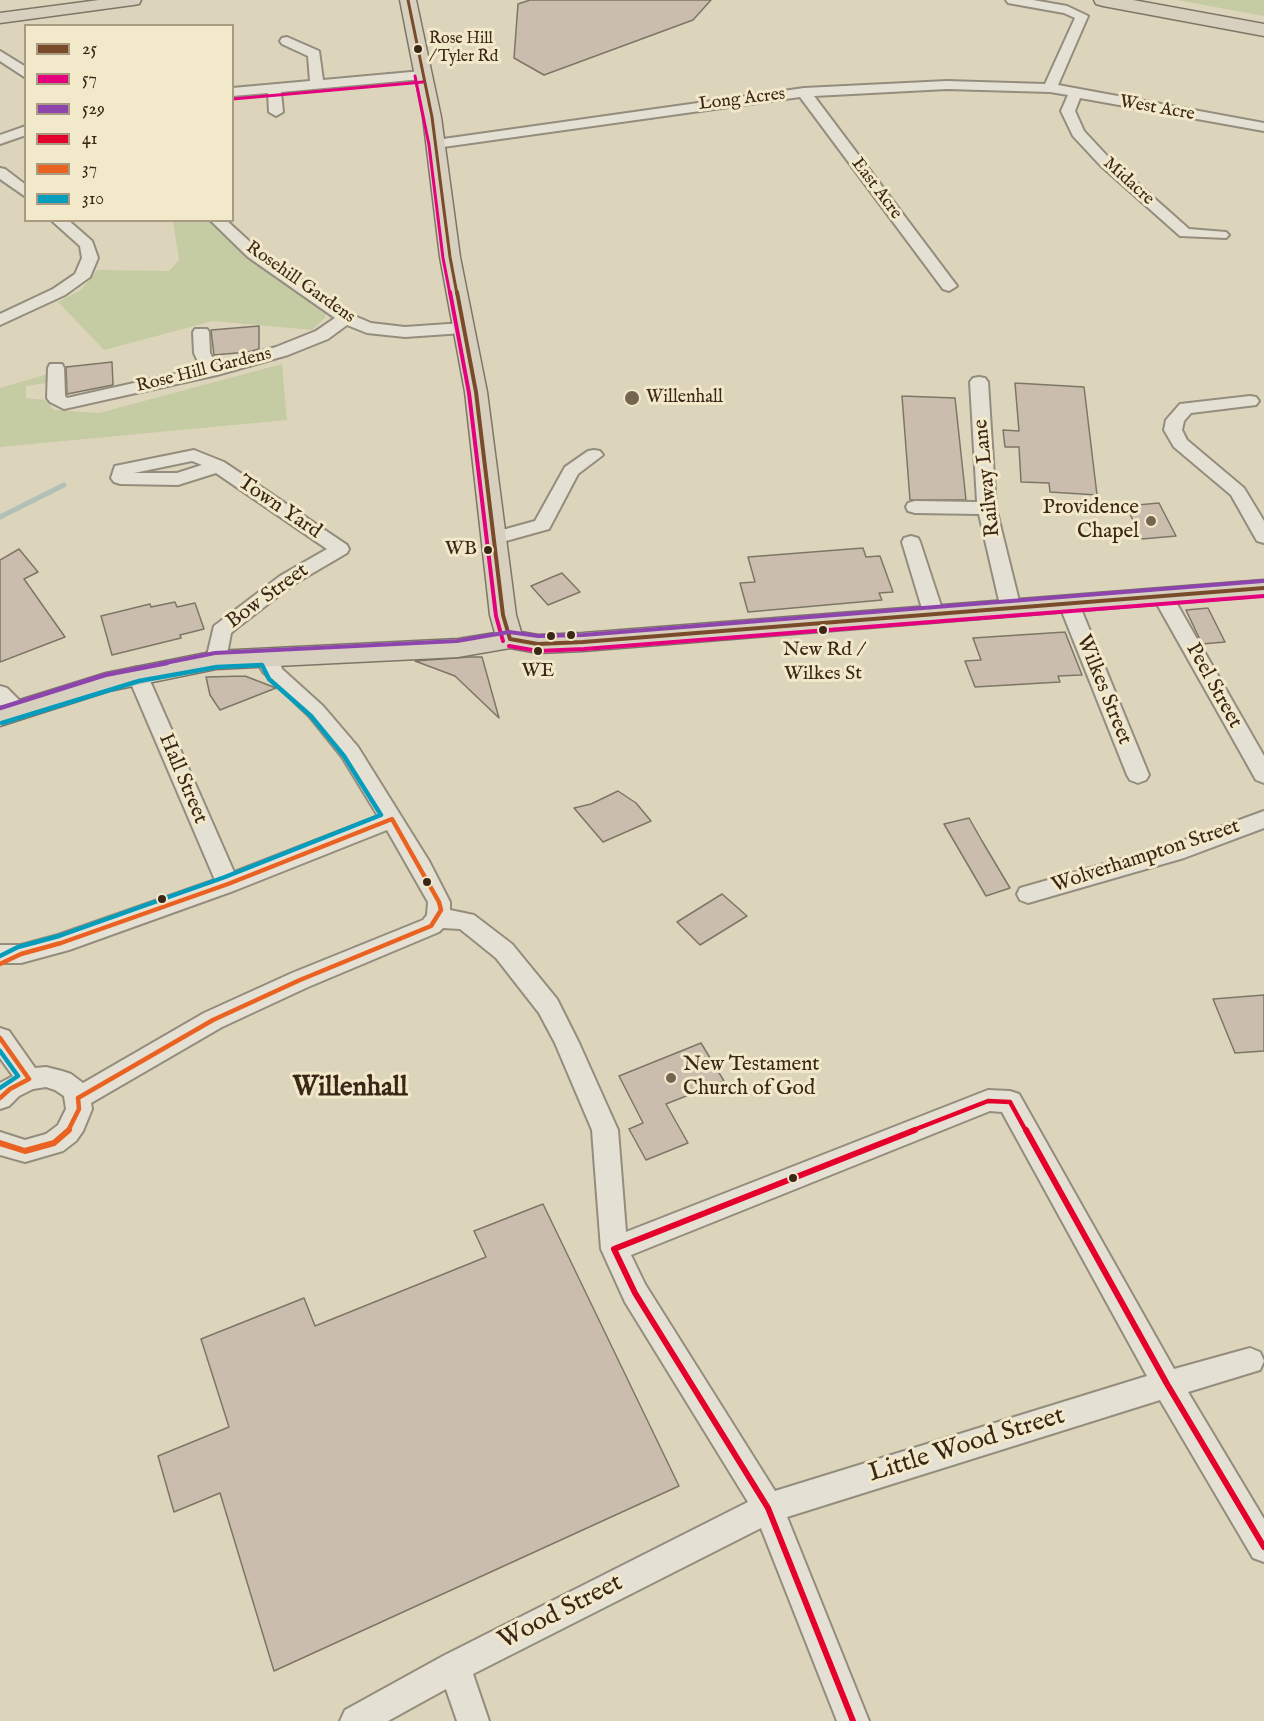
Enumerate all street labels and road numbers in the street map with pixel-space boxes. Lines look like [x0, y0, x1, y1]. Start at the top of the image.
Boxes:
street label: Long Acres [698, 84, 786, 116]
street label: West Acre [1118, 92, 1196, 126]
street label: Midacre [1098, 153, 1158, 211]
street label: East Acre [846, 154, 906, 224]
street label: Rosehill Gardens [241, 237, 359, 329]
street label: Rose Hill Gardens [134, 344, 274, 398]
street label: Railway Lane [969, 418, 1007, 538]
street label: Town Yard [232, 471, 326, 545]
street label: Bow Street [222, 559, 314, 635]
street label: Wilkes Street [1070, 631, 1136, 749]
street label: Peel Street [1179, 639, 1247, 733]
street label: Hall Street [152, 730, 212, 828]
street label: Wolverhampton Street [1049, 815, 1243, 899]
street label: Little Wood Street [865, 1401, 1069, 1491]
street label: Wood Street [494, 1568, 628, 1658]

